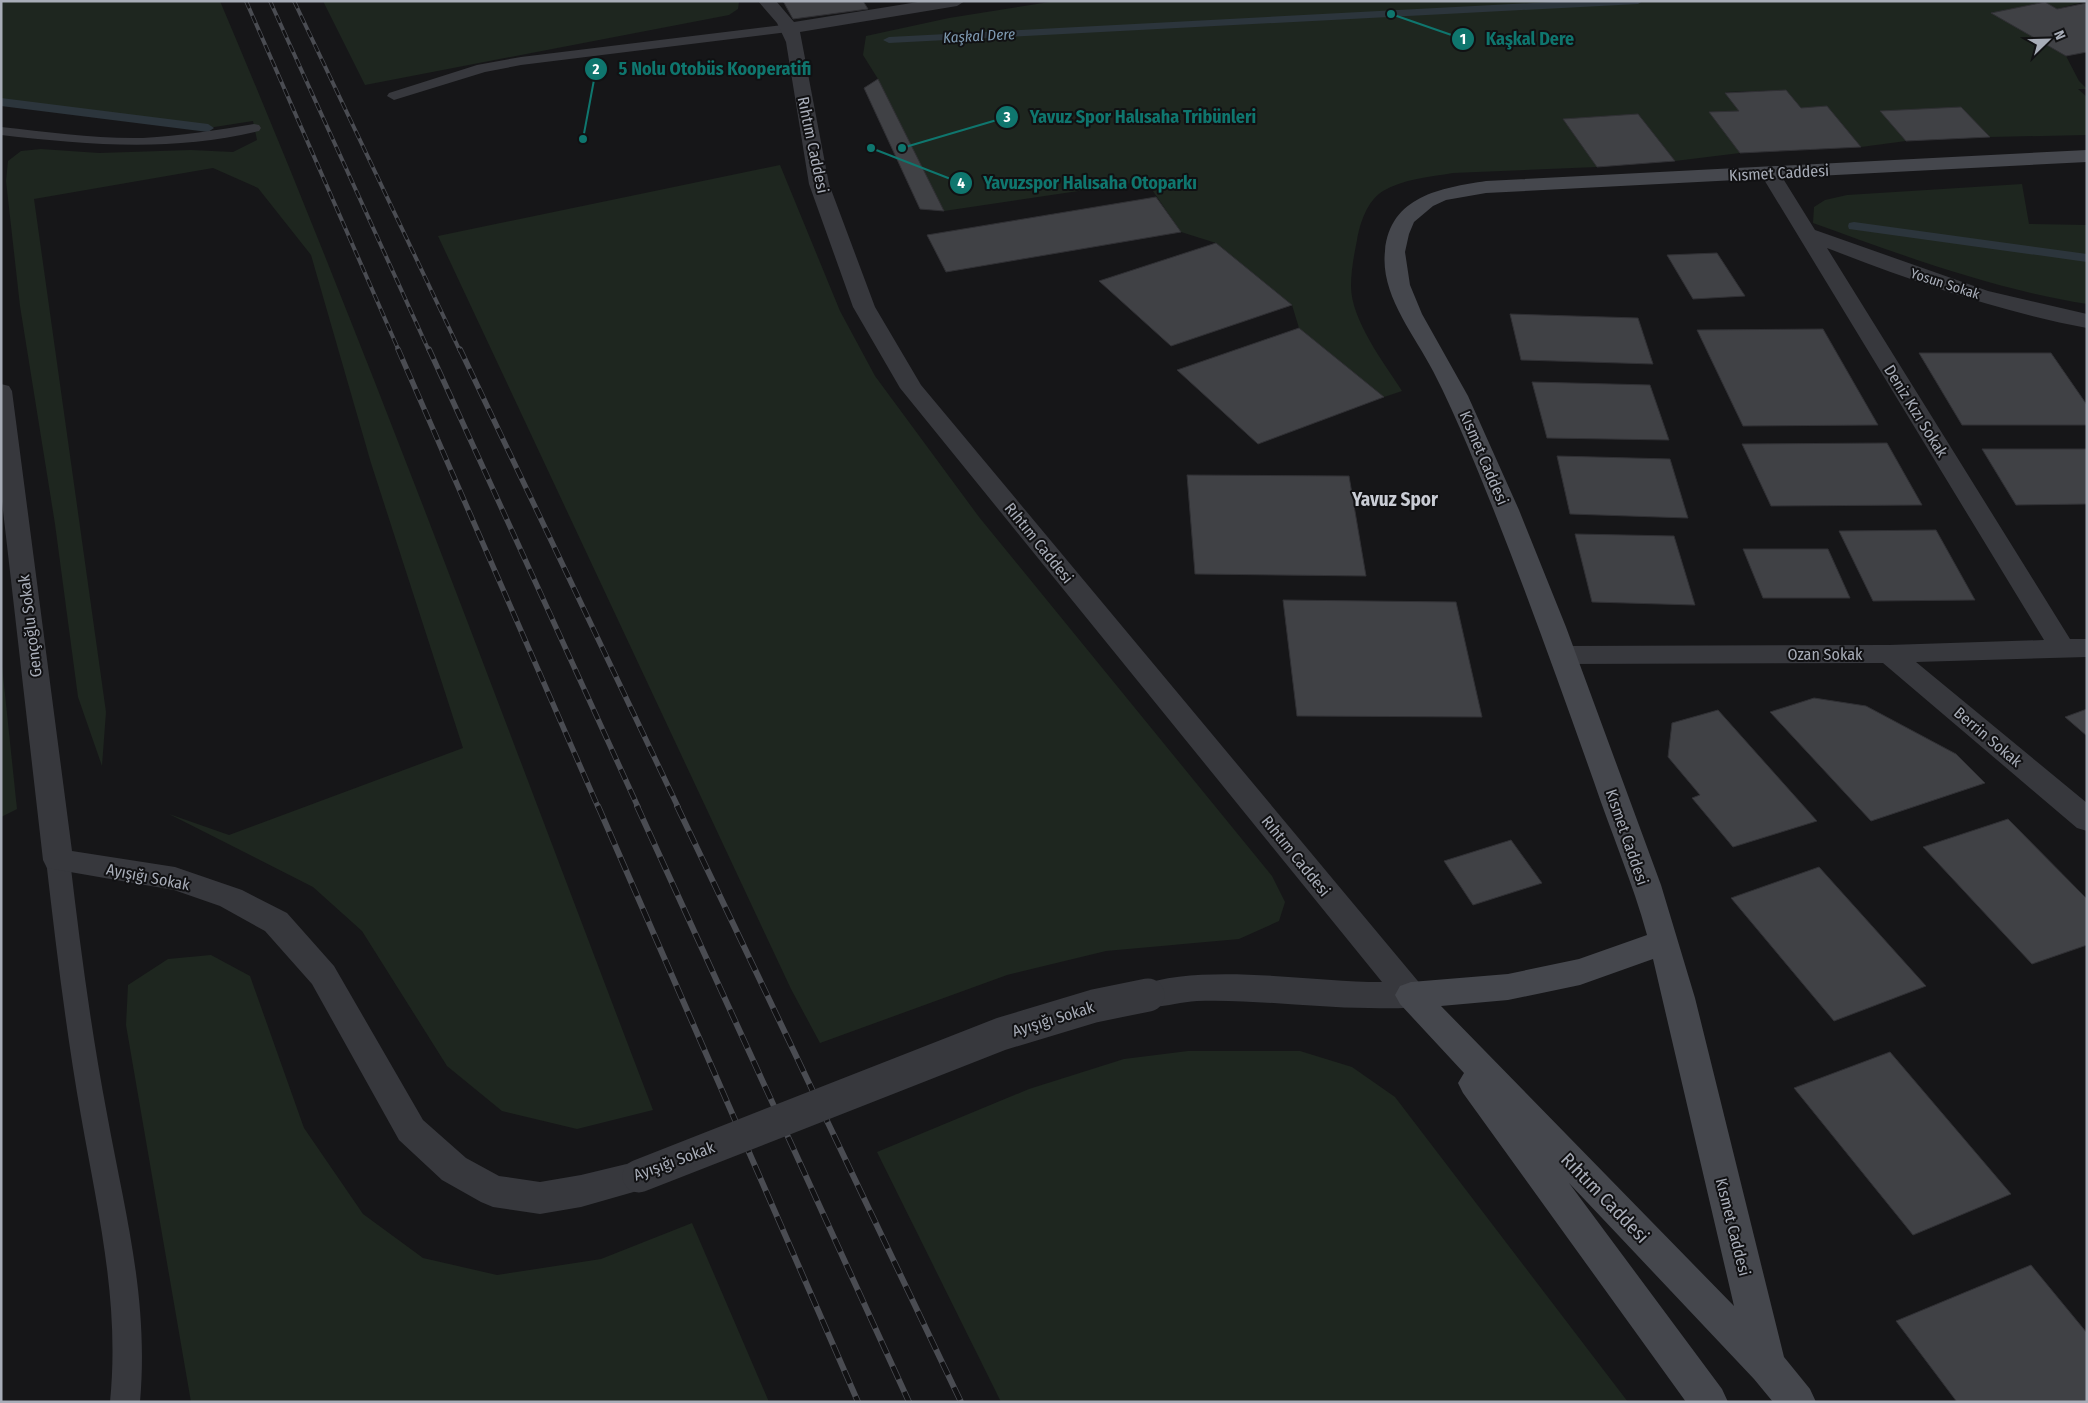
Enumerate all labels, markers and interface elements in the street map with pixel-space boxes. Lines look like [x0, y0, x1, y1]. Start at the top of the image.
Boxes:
north arrow [2023, 15, 2073, 65]
callout: Kaşkal Dere [1450, 22, 1584, 55]
water label: Kaşkal Dere [942, 25, 1016, 47]
text: Kaşkal Dere [1486, 28, 1574, 50]
text: N [2050, 28, 2069, 42]
text: 1 [1460, 30, 1466, 48]
callout: 5 Nolu Otobüs Kooperatifi [584, 52, 822, 85]
text: 5 Nolu Otobüs Kooperatifi [619, 58, 811, 80]
text: 2 [592, 60, 600, 78]
street label: Rıhtım Caddesi [793, 95, 833, 195]
callout: Yavuz Spor Halısaha Tribünleri [995, 101, 1266, 134]
text: Yavuz Spor Halısaha Tribünleri [1029, 106, 1256, 128]
text: 3 [1002, 108, 1011, 126]
street label: Kısmet Caddesi [1728, 161, 1830, 185]
callout: Yavuzspor Halısaha Otoparkı [948, 167, 1207, 200]
text: Yavuzspor Halısaha Otoparkı [982, 172, 1197, 194]
text: 4 [957, 174, 965, 192]
street label: Yosun Sokak [1908, 265, 1982, 303]
street label: Deniz Kızı Sokak [1880, 361, 1952, 461]
street label: Kısmet Caddesi [1456, 408, 1512, 508]
district label: Yavuz Spor [1351, 488, 1439, 511]
street label: Rıhtım Caddesi [1001, 499, 1077, 587]
street label: Gençoğlu Sokak [14, 573, 46, 678]
street label: Ozan Sokak [1788, 645, 1863, 664]
street label: Berrin Sokak [1950, 703, 2026, 771]
street label: Kısmet Caddesi [1602, 787, 1652, 887]
street label: Rıhtım Caddesi [1258, 812, 1334, 900]
street label: Ayışığı Sokak [105, 860, 192, 895]
street label: Ayışığı Sokak [1010, 997, 1097, 1040]
street label: Ayışığı Sokak [631, 1137, 718, 1184]
street label: Rıhtım Caddesi [1556, 1148, 1654, 1248]
street label: Kısmet Caddesi [1712, 1176, 1754, 1278]

